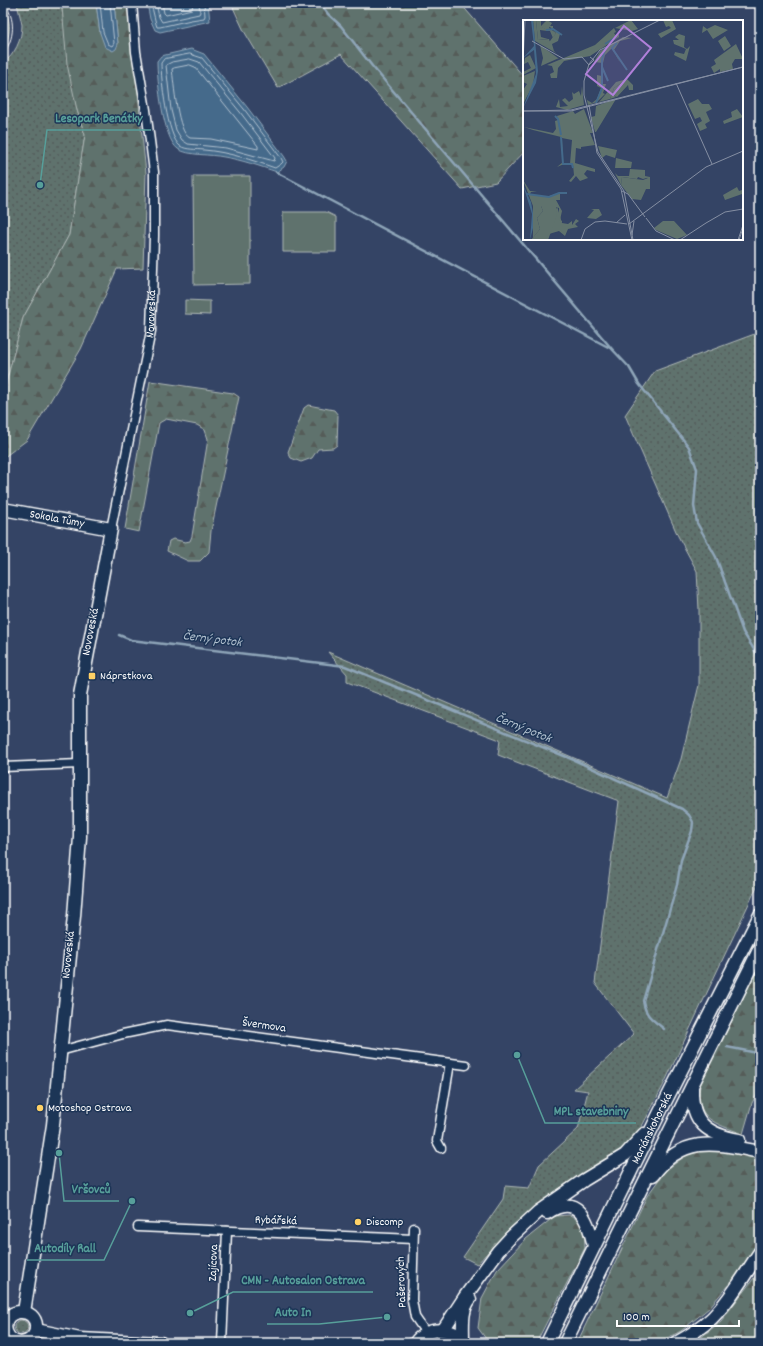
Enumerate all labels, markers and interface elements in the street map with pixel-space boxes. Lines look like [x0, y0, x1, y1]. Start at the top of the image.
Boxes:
inset map [523, 20, 743, 240]
callout: Lesopark Benátky [47, 105, 151, 130]
text: Lesopark Benátky [55, 110, 143, 129]
street label: Novoveská [141, 290, 161, 340]
street label: Sokola Tůmy [28, 506, 87, 533]
street label: Novoveská [78, 607, 104, 657]
water label: Černý potok [182, 627, 244, 653]
place label: Náprstkova [100, 668, 153, 685]
marker: Náprstkova [87, 671, 97, 681]
water label: Černý potok [492, 709, 555, 749]
street label: Novoveská [58, 930, 80, 980]
street label: Švermova [241, 1015, 287, 1038]
street label: Mariánskohorská [627, 1090, 677, 1167]
callout: MPL stavebniny [545, 1098, 636, 1123]
place label: Motoshop Ostrava [48, 1100, 132, 1117]
marker: Motoshop Ostrava [35, 1103, 45, 1113]
text: MPL stavebniny [554, 1103, 629, 1122]
callout: Vršovců [64, 1176, 119, 1201]
text: Vršovců [72, 1181, 111, 1200]
street label: Rybářská [255, 1212, 297, 1230]
place label: Discomp [366, 1214, 403, 1231]
marker: Discomp [353, 1217, 363, 1227]
callout: Autodíly Rall [27, 1235, 104, 1260]
text: Autodíly Rall [34, 1240, 97, 1259]
street label: Zajícova [205, 1244, 223, 1282]
street label: Pašerových [393, 1256, 411, 1308]
callout: CMN - Autosalon Ostrava [233, 1267, 373, 1292]
text: CMN - Autosalon Ostrava [241, 1272, 366, 1291]
callout: Auto In [267, 1299, 319, 1324]
scale bar [617, 1302, 739, 1328]
text: Auto In [275, 1304, 311, 1323]
text: 100 m [623, 1309, 650, 1326]

